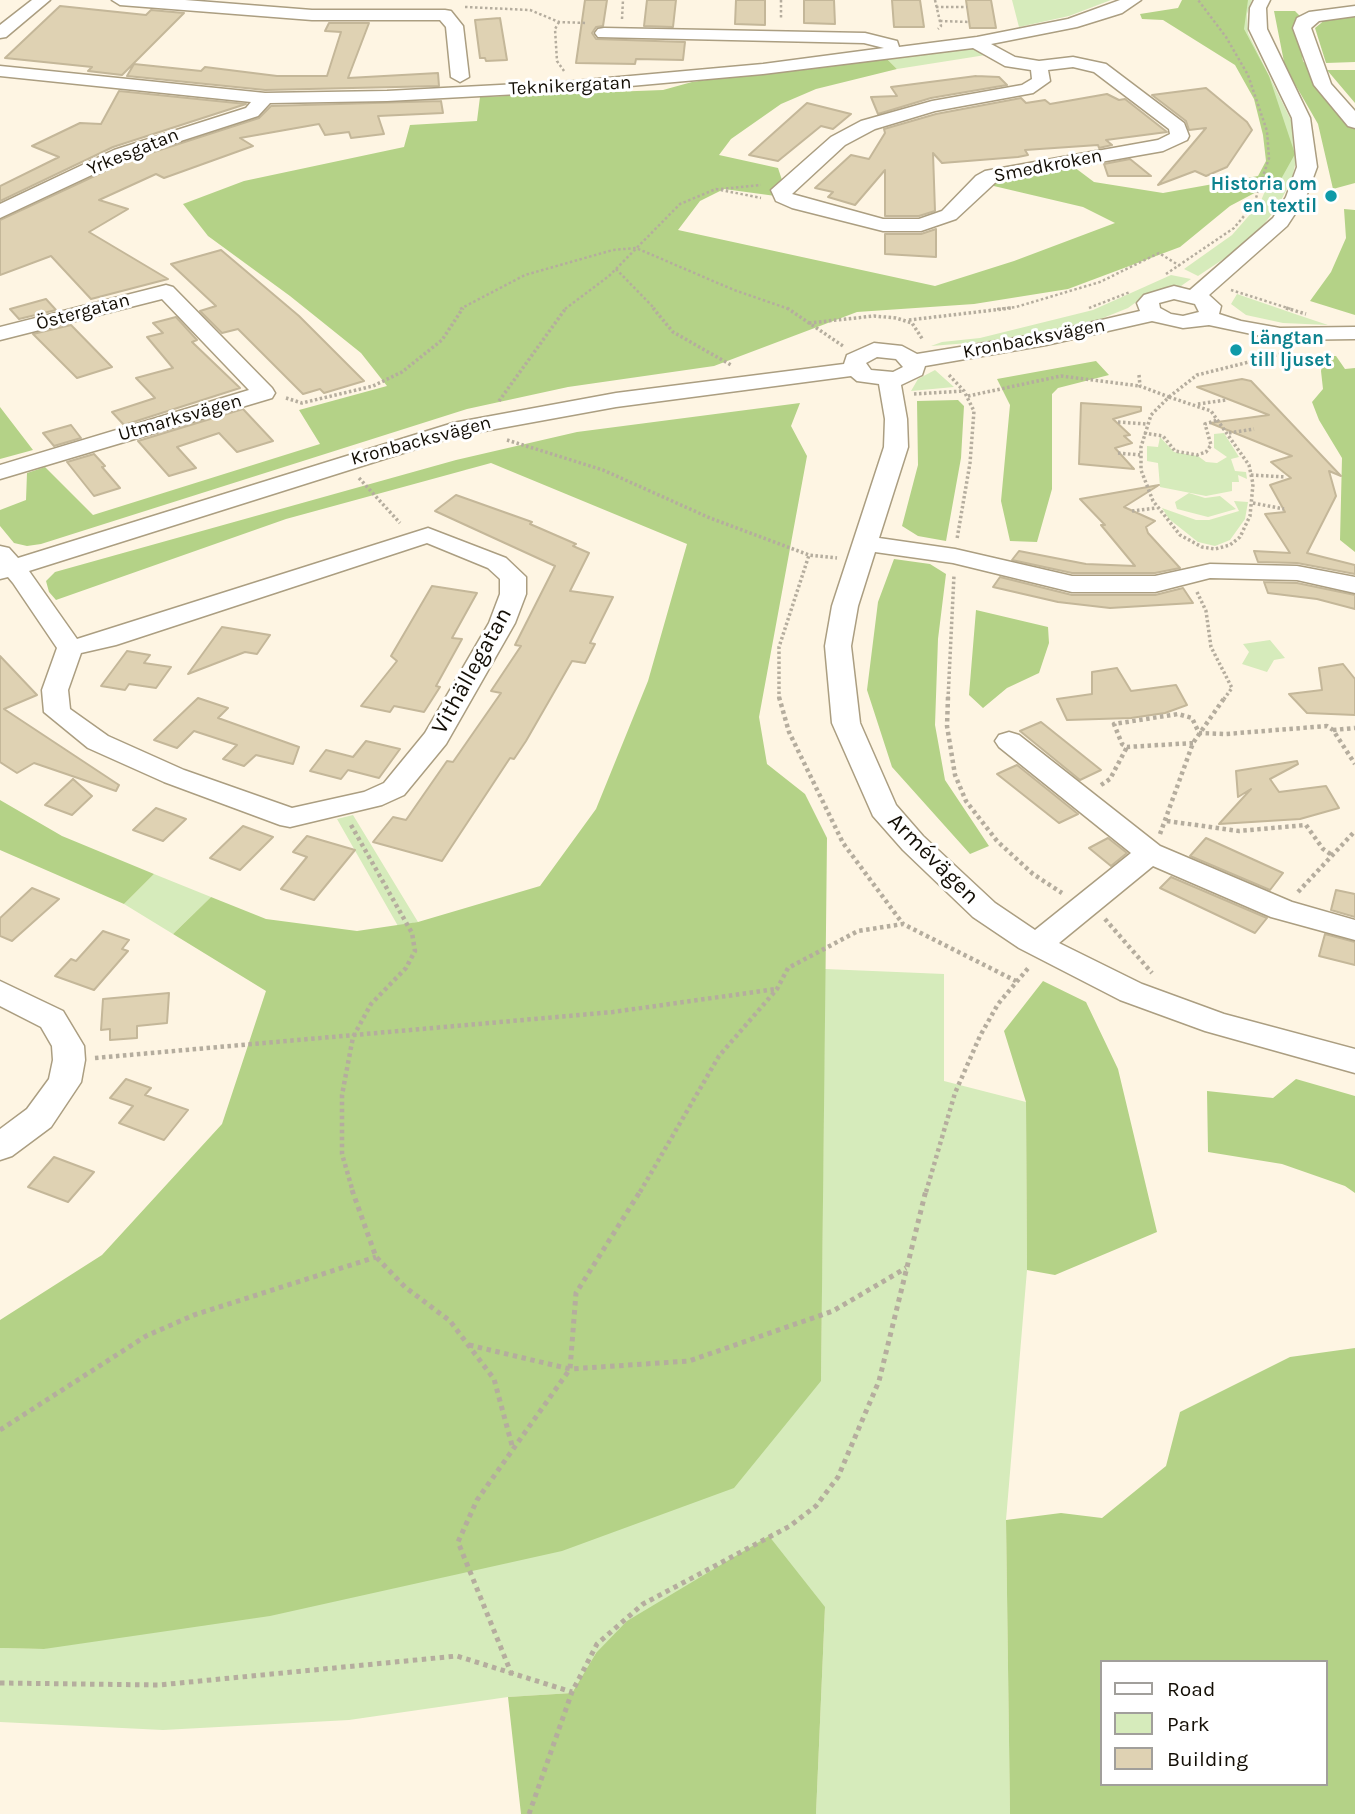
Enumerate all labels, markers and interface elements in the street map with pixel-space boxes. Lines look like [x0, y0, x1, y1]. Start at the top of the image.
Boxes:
street label: Teknikergatan [508, 71, 632, 101]
street label: Yrkesgatan [84, 123, 182, 181]
street label: Smedkroken [992, 144, 1104, 188]
place label: Historia om en textil [1211, 174, 1317, 218]
marker: Historia om en textil [1323, 188, 1339, 204]
street label: Östergatan [34, 289, 132, 335]
street label: Kronbacksvägen [961, 314, 1107, 364]
place label: Längtan till ljuset [1250, 328, 1332, 372]
marker: Längtan till ljuset [1228, 342, 1244, 358]
street label: Utmarksvägen [116, 389, 244, 447]
street label: Kronbacksvägen [348, 411, 494, 471]
street label: Vithällegatan [426, 603, 518, 739]
street label: Armévägen [882, 808, 984, 910]
legend [1100, 1660, 1327, 1786]
text: Road [1167, 1677, 1215, 1701]
text: Park [1167, 1712, 1210, 1736]
text: Building [1167, 1747, 1248, 1771]

